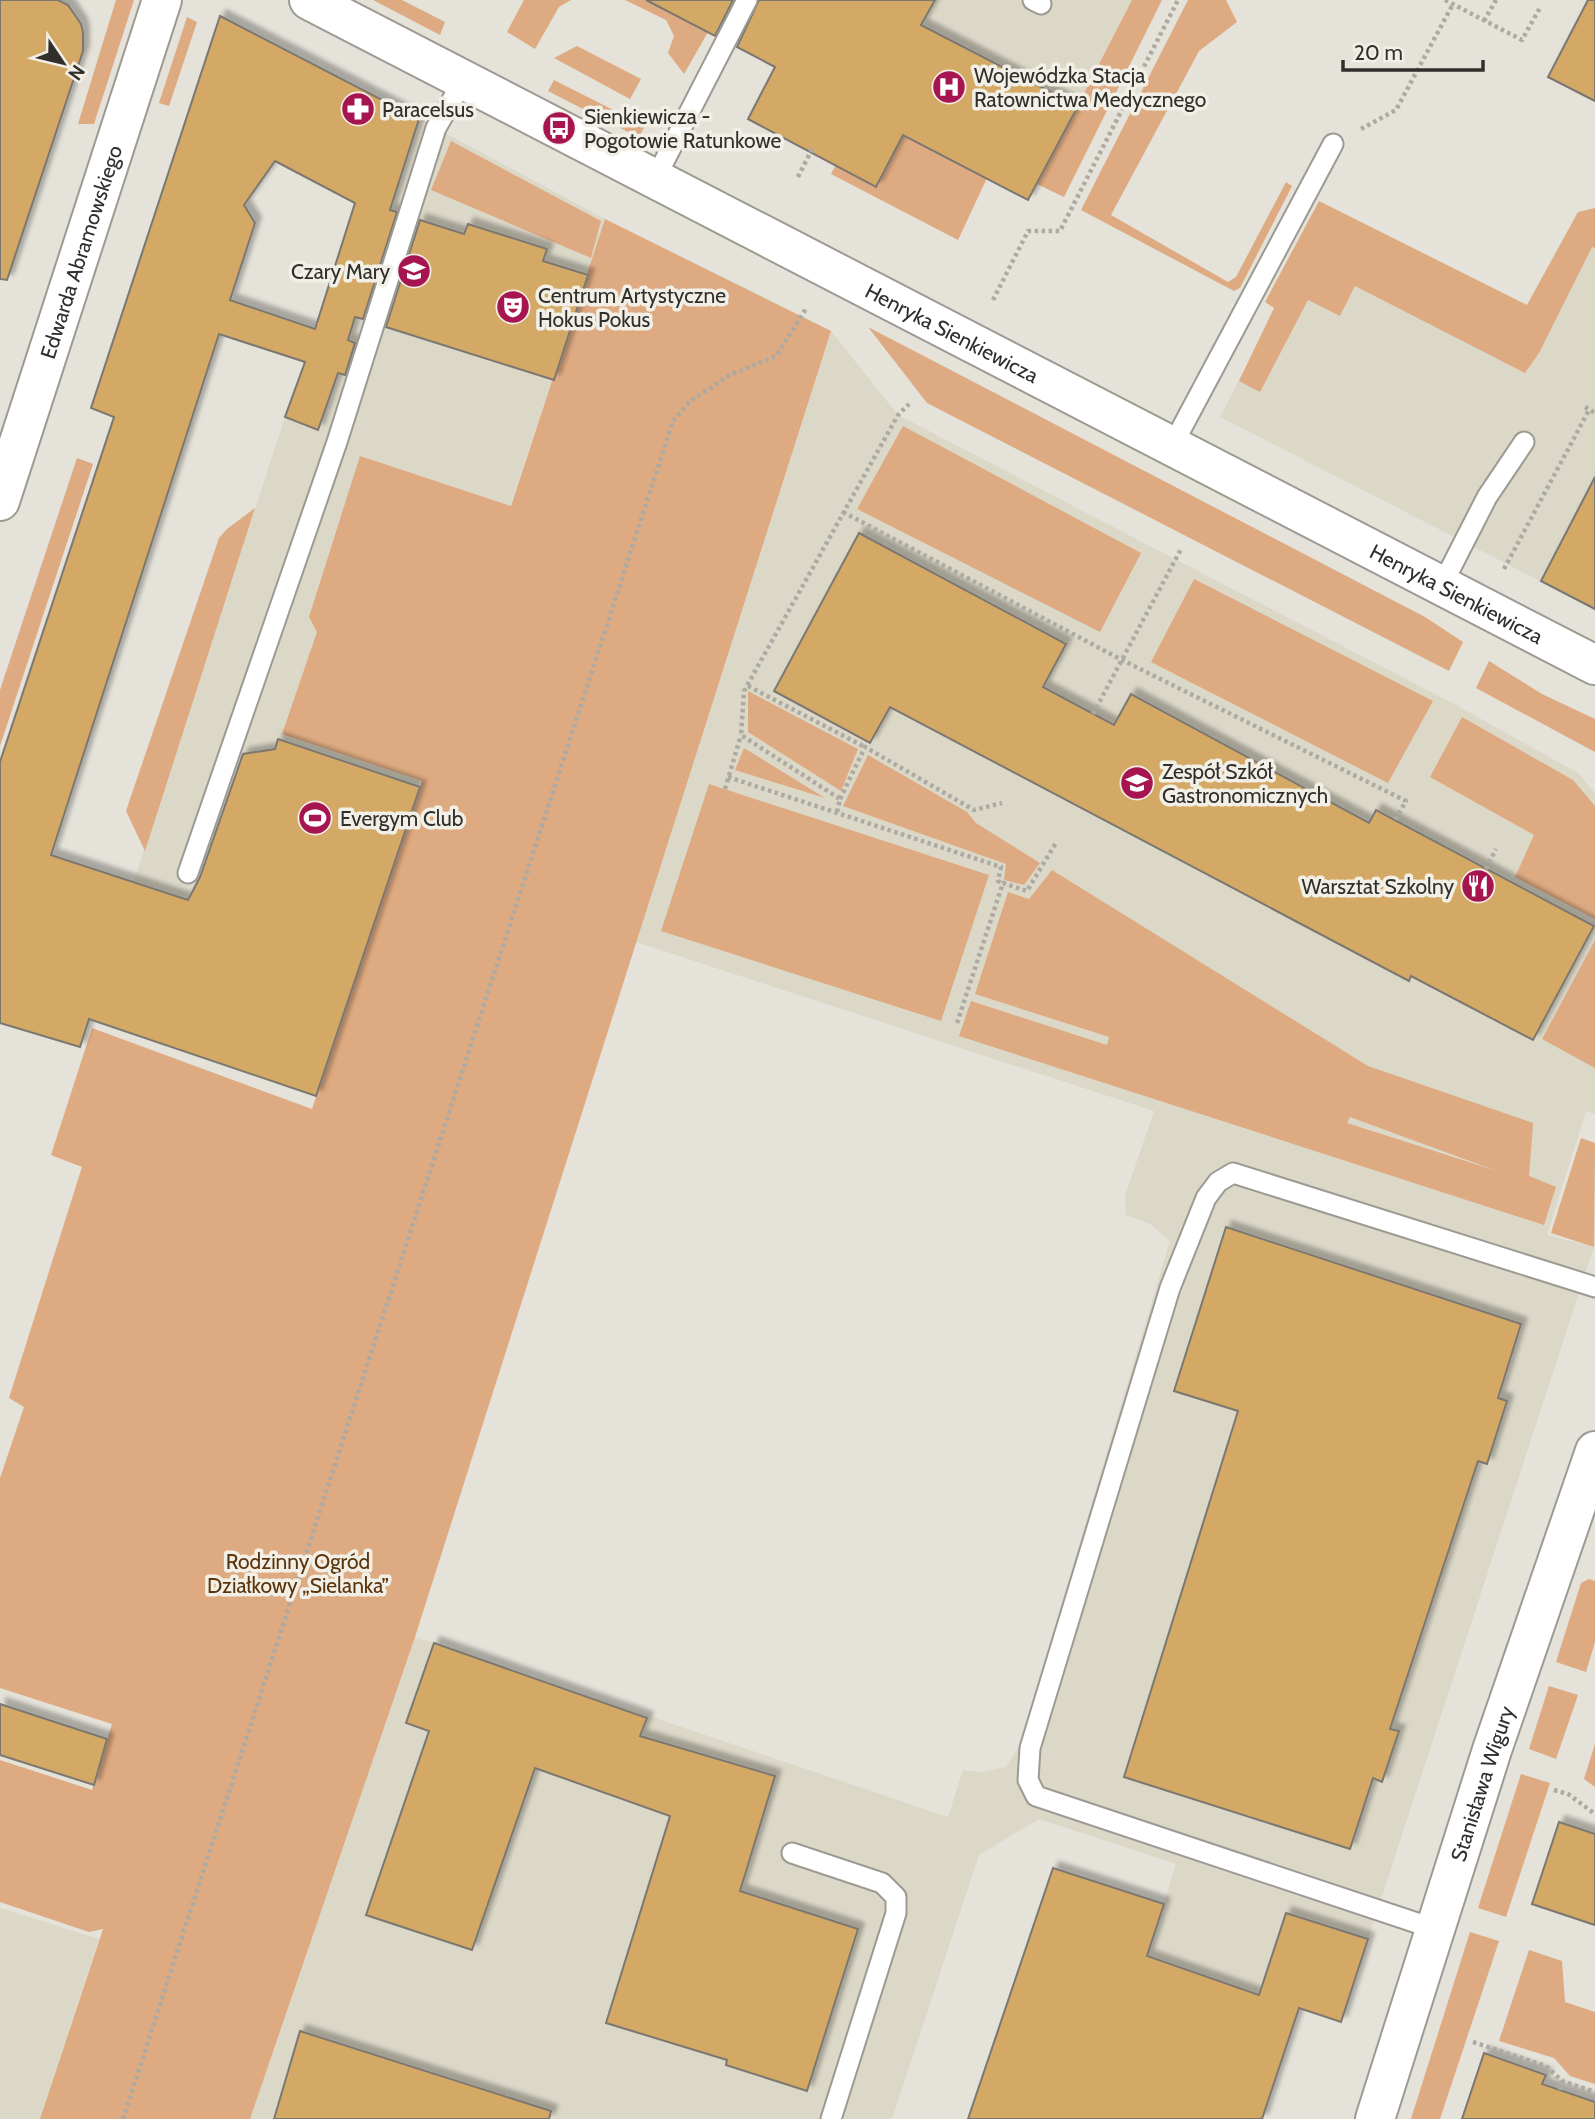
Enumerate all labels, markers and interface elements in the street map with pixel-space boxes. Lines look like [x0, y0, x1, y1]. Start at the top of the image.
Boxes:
north arrow [28, 28, 98, 98]
scale bar [1343, 28, 1483, 72]
text: 20 m [1354, 40, 1403, 65]
text: N [63, 60, 90, 85]
place label: Wojewódzka Stacja Ratownictwa Medycznego [974, 63, 1206, 112]
hospital icon: Wojewódzka Stacja Ratownictwa Medycznego [930, 68, 968, 106]
pharmacy icon: Paracelsus [339, 90, 377, 128]
place label: Paracelsus [382, 97, 474, 122]
place label: Sienkiewicza - Pogotowie Ratunkowe [584, 104, 782, 153]
bus stop icon: Sienkiewicza - Pogotowie Ratunkowe [540, 109, 578, 147]
street label: Edwarda Abramowskiego [34, 142, 127, 362]
school or university icon: Czary Mary [395, 252, 433, 290]
place label: Czary Mary [291, 259, 390, 284]
street label: Henryka Sienkiewicza [861, 277, 1043, 388]
place label: Centrum Artystyczne Hokus Pokus [538, 283, 726, 332]
theatre icon: Centrum Artystyczne Hokus Pokus [494, 288, 532, 326]
street label: Henryka Sienkiewicza [1366, 538, 1547, 649]
place label: Zespół Szkół Gastronomicznych [1162, 759, 1328, 808]
school or university icon: Zespół Szkół Gastronomicznych [1118, 764, 1156, 802]
sports icon: Evergym Club [296, 799, 334, 837]
place label: Evergym Club [340, 806, 463, 831]
restaurant icon: Warsztat Szkolny [1459, 867, 1497, 905]
place label: Warsztat Szkolny [1302, 874, 1454, 899]
park label: Rodzinny Ogród Działkowy „Sielanka” [207, 1549, 389, 1598]
street label: Stanisława Wigury [1445, 1702, 1519, 1864]

